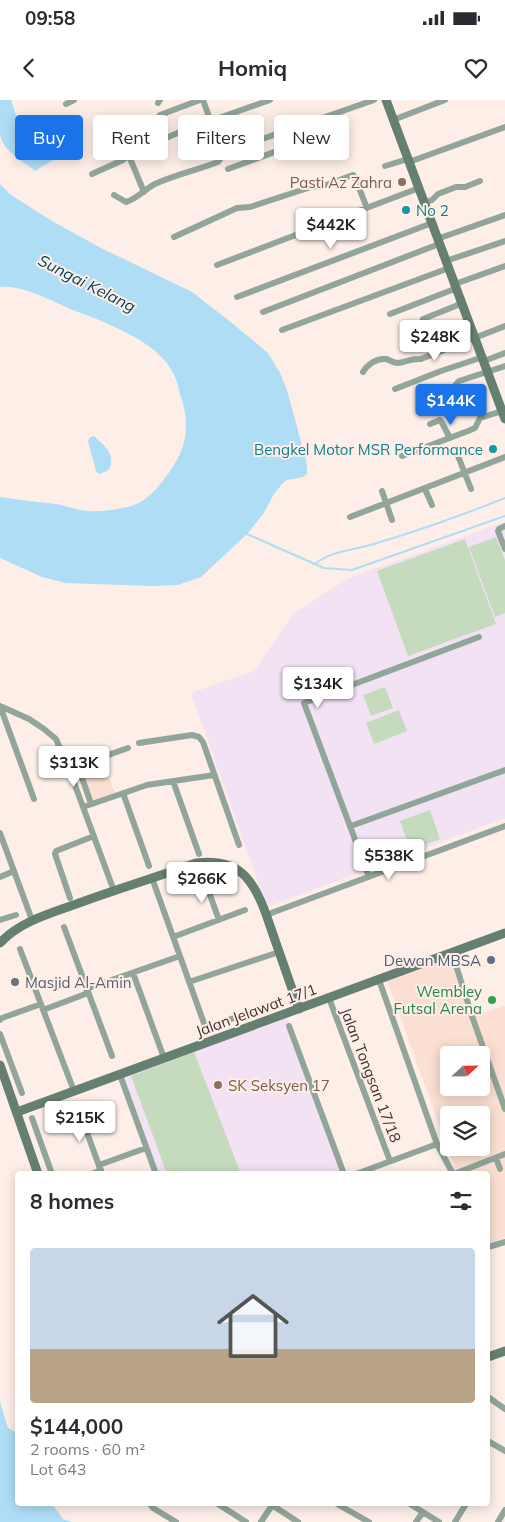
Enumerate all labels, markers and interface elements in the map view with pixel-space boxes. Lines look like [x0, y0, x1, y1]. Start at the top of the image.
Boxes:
text: 09:58 [25, 6, 75, 30]
icon: back [15, 54, 43, 82]
text: Homiq [218, 54, 287, 82]
icon: heart [462, 54, 490, 82]
chip: Buy [15, 115, 83, 160]
chip: Rent [93, 115, 168, 160]
chip: Filters [178, 115, 264, 160]
chip: New [274, 115, 349, 160]
place label: Pasti Az Zahra [290, 173, 392, 192]
marker: Pasti Az Zahra [396, 176, 408, 188]
place label: No 2 [416, 201, 449, 220]
marker: No 2 [400, 204, 412, 216]
pin: $442K [296, 208, 366, 250]
text: $442K [306, 214, 356, 234]
water label: Sungai Kelang [35, 250, 139, 316]
pin: $248K [400, 320, 470, 362]
text: $248K [410, 326, 460, 346]
pin: $144K [416, 384, 486, 426]
text: $144K [426, 390, 476, 410]
place label: Bengkel Motor MSR Performance [254, 440, 483, 459]
marker: Bengkel Motor MSR Performance [487, 443, 499, 455]
pin: $134K [283, 666, 353, 709]
text: $134K [293, 673, 343, 693]
pin: $313K [39, 746, 109, 788]
text: $313K [49, 752, 99, 772]
pin: $538K [354, 838, 424, 881]
text: $538K [364, 845, 414, 865]
pin: $266K [167, 862, 237, 904]
text: $266K [177, 868, 227, 888]
place label: Dewan MBSA [384, 951, 481, 970]
marker: Dewan MBSA [485, 954, 497, 966]
place label: Masjid Al-Amin [25, 973, 132, 992]
marker: Masjid Al-Amin [9, 976, 21, 988]
street label: Jalan Jelawat 17/1 [193, 979, 319, 1041]
place label: Wembley Futsal Arena [394, 982, 482, 1018]
marker: Wembley Futsal Arena [486, 994, 498, 1006]
street label: Jalan Tongsan 17/18 [337, 1005, 405, 1145]
north arrow [440, 1046, 490, 1096]
map controls [440, 1046, 490, 1156]
place label: SK Seksyen 17 [228, 1076, 330, 1095]
marker: SK Seksyen 17 [212, 1079, 224, 1091]
pin: $215K [45, 1100, 115, 1143]
button: layers [440, 1106, 490, 1156]
text: $215K [55, 1107, 105, 1127]
icon: filters [447, 1187, 475, 1215]
text: 8 homes [30, 1188, 114, 1214]
icon: home [208, 1281, 298, 1371]
text: $144,000 [30, 1413, 123, 1439]
text: 2 rooms · 60 m² [30, 1439, 145, 1459]
text: Lot 643 [30, 1459, 86, 1479]

